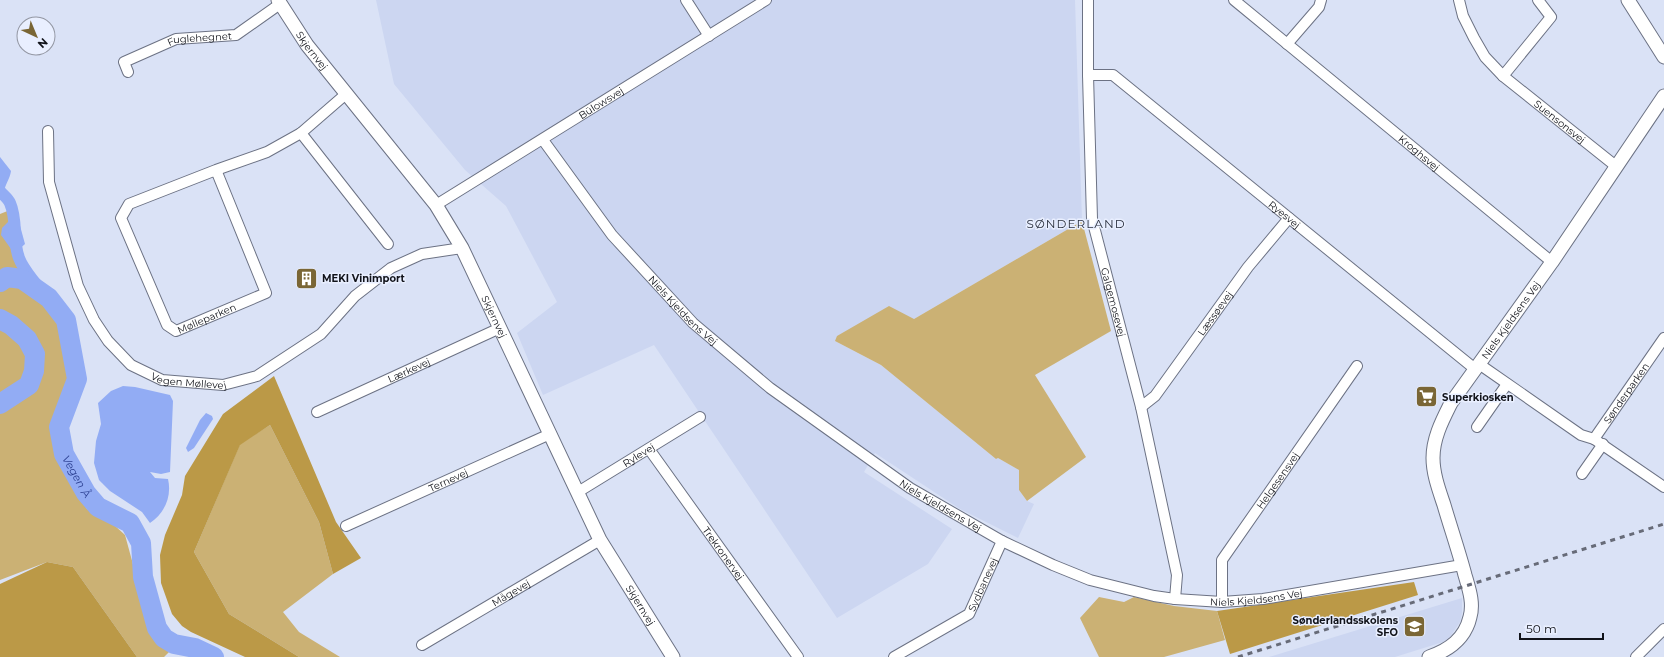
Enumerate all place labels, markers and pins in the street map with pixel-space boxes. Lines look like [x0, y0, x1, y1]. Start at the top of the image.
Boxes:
building icon: MEKI Vinimport [293, 265, 319, 291]
place label: MEKI Vinimport [322, 272, 406, 285]
supermarket icon: Superkiosken [1414, 384, 1440, 410]
place label: Superkiosken [1442, 391, 1514, 404]
school or university icon: Sønderlandsskolens SFO [1401, 613, 1427, 639]
place label: Sønderlandsskolens SFO [1293, 614, 1399, 639]

